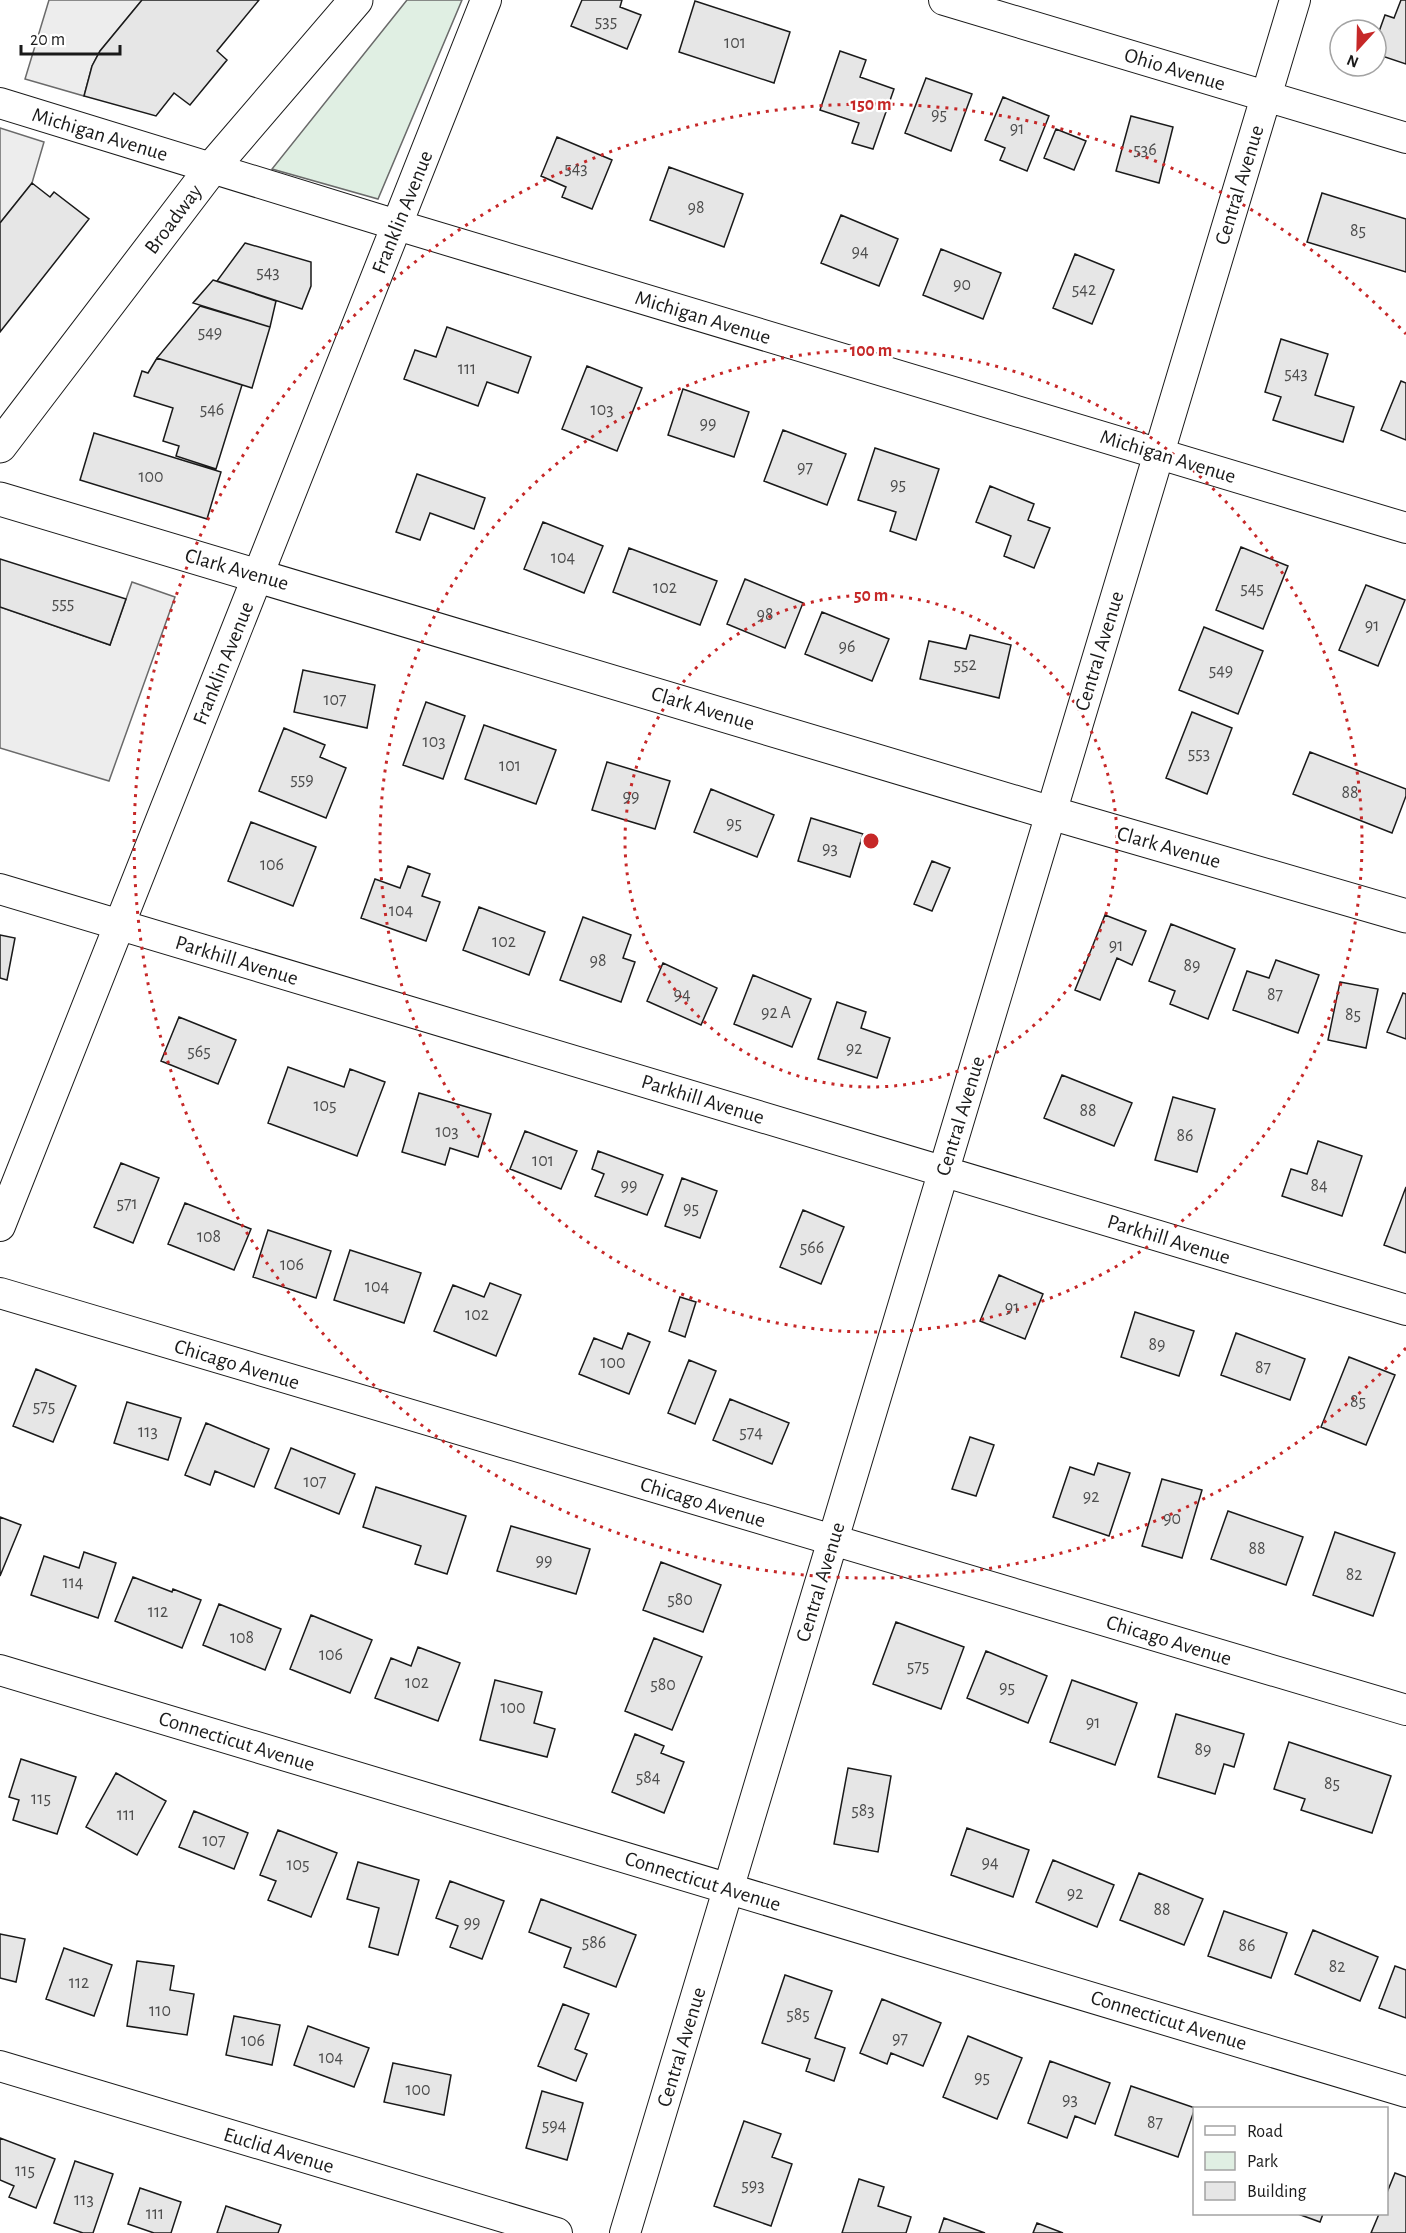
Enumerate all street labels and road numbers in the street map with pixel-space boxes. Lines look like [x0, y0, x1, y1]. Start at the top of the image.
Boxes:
street label: Ohio Avenue [1122, 44, 1228, 95]
street label: Michigan Avenue [30, 104, 170, 165]
street label: Central Avenue [1211, 123, 1268, 247]
street label: Franklin Avenue [368, 148, 437, 277]
street label: Broadway [141, 181, 206, 258]
street label: Michigan Avenue [633, 287, 773, 348]
street label: Michigan Avenue [1098, 426, 1238, 487]
street label: Clark Avenue [183, 545, 291, 594]
street label: Central Avenue [1071, 589, 1128, 713]
street label: Franklin Avenue [189, 599, 258, 728]
street label: Clark Avenue [649, 683, 757, 734]
street label: Clark Avenue [1115, 823, 1223, 872]
street label: Parkhill Avenue [173, 932, 301, 989]
street label: Central Avenue [932, 1054, 989, 1178]
street label: Parkhill Avenue [639, 1071, 767, 1128]
street label: Parkhill Avenue [1105, 1211, 1233, 1268]
street label: Chicago Avenue [172, 1335, 302, 1393]
street label: Chicago Avenue [638, 1473, 768, 1531]
street label: Central Avenue [792, 1520, 849, 1644]
street label: Chicago Avenue [1104, 1611, 1234, 1669]
street label: Connecticut Avenue [156, 1708, 317, 1775]
street label: Connecticut Avenue [622, 1848, 783, 1915]
street label: Central Avenue [653, 1985, 710, 2109]
street label: Connecticut Avenue [1088, 1987, 1249, 2054]
street label: Euclid Avenue [221, 2124, 337, 2177]

